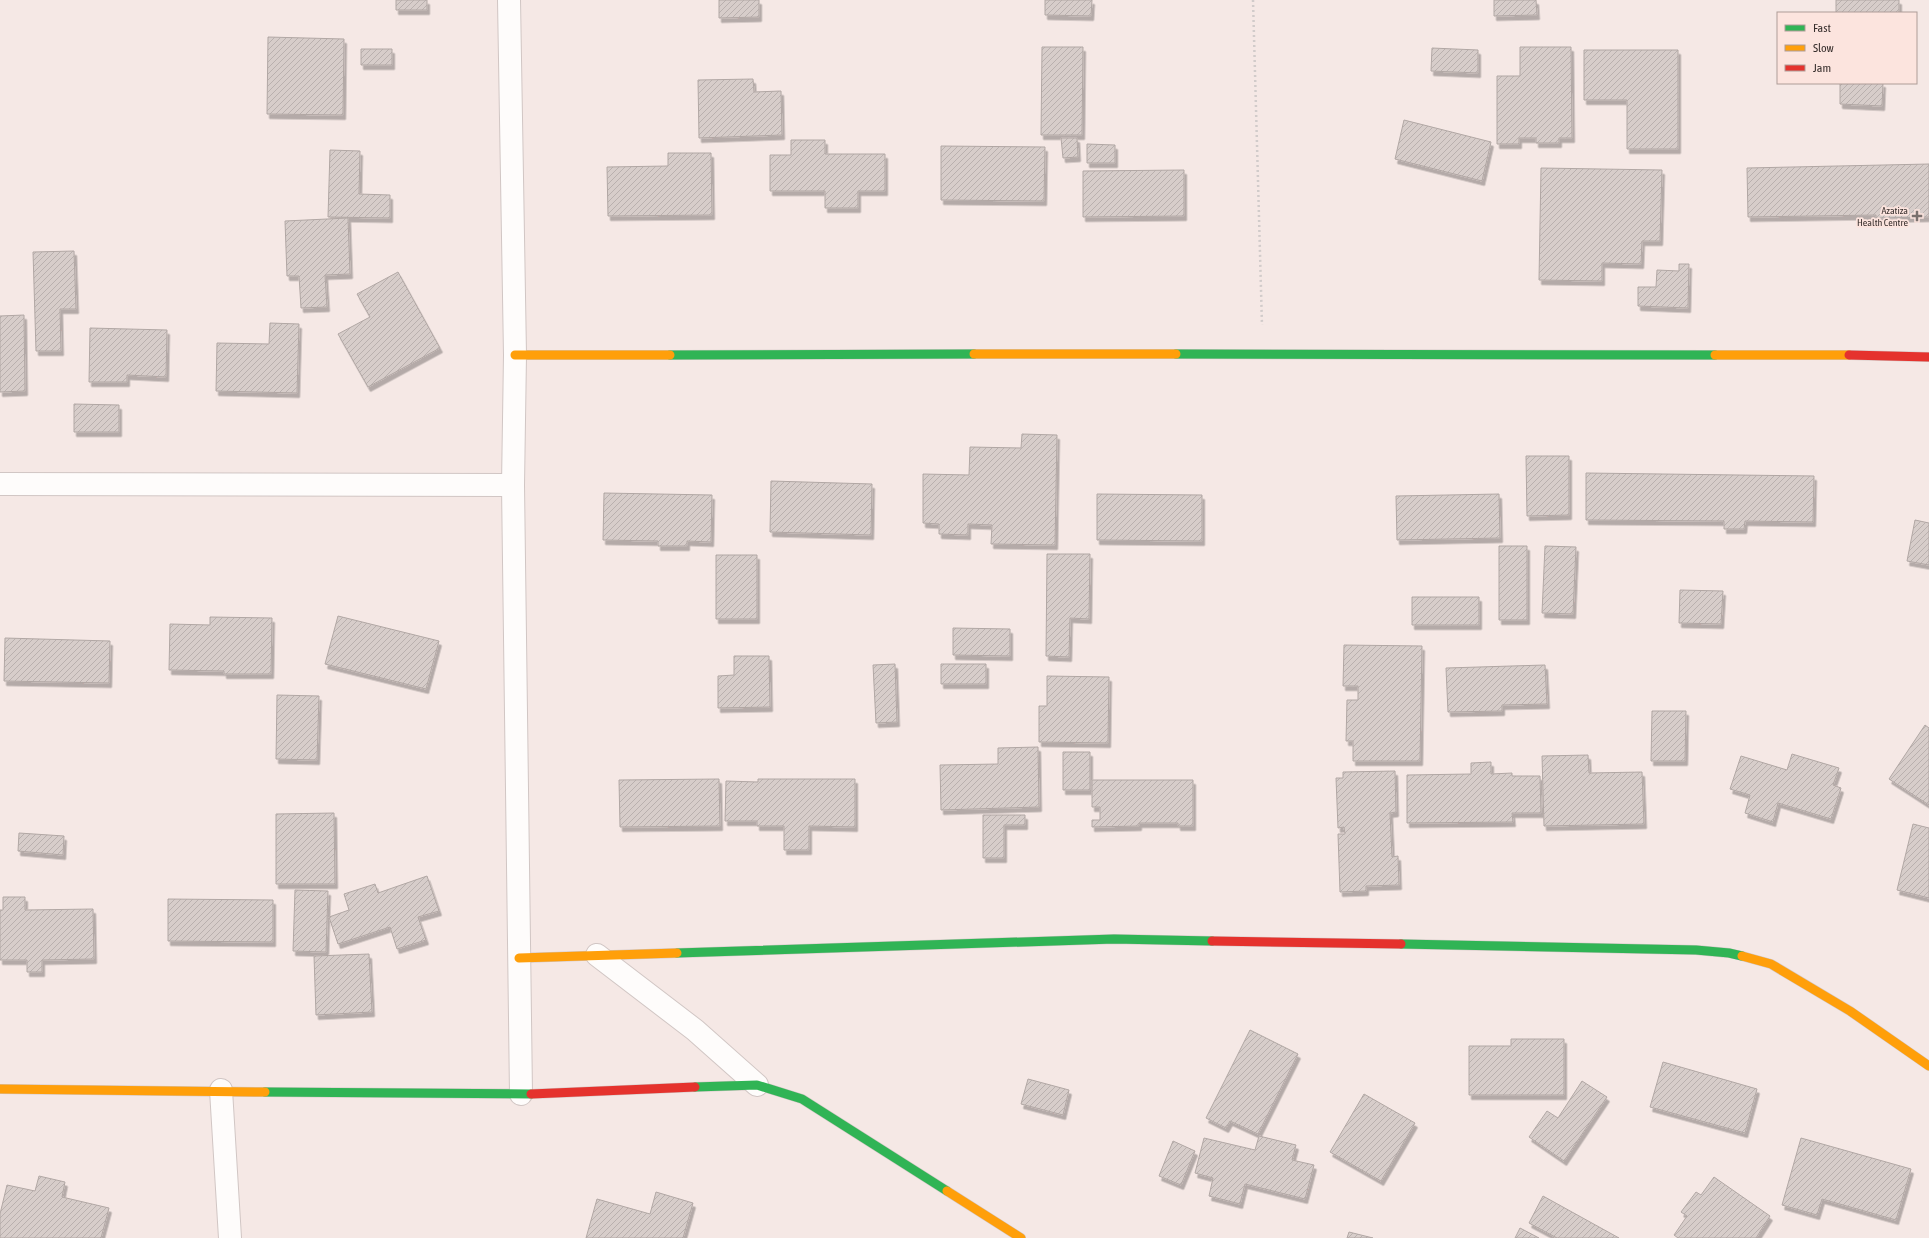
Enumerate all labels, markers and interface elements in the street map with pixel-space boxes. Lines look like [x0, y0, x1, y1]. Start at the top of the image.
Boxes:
legend [1777, 12, 1917, 84]
text: Fast [1813, 21, 1831, 35]
text: Slow [1813, 41, 1834, 55]
text: Jam [1813, 61, 1831, 75]
place label: Azatiza Health Centre [1857, 205, 1908, 228]
marker: Azatiza Health Centre [1911, 210, 1923, 222]

